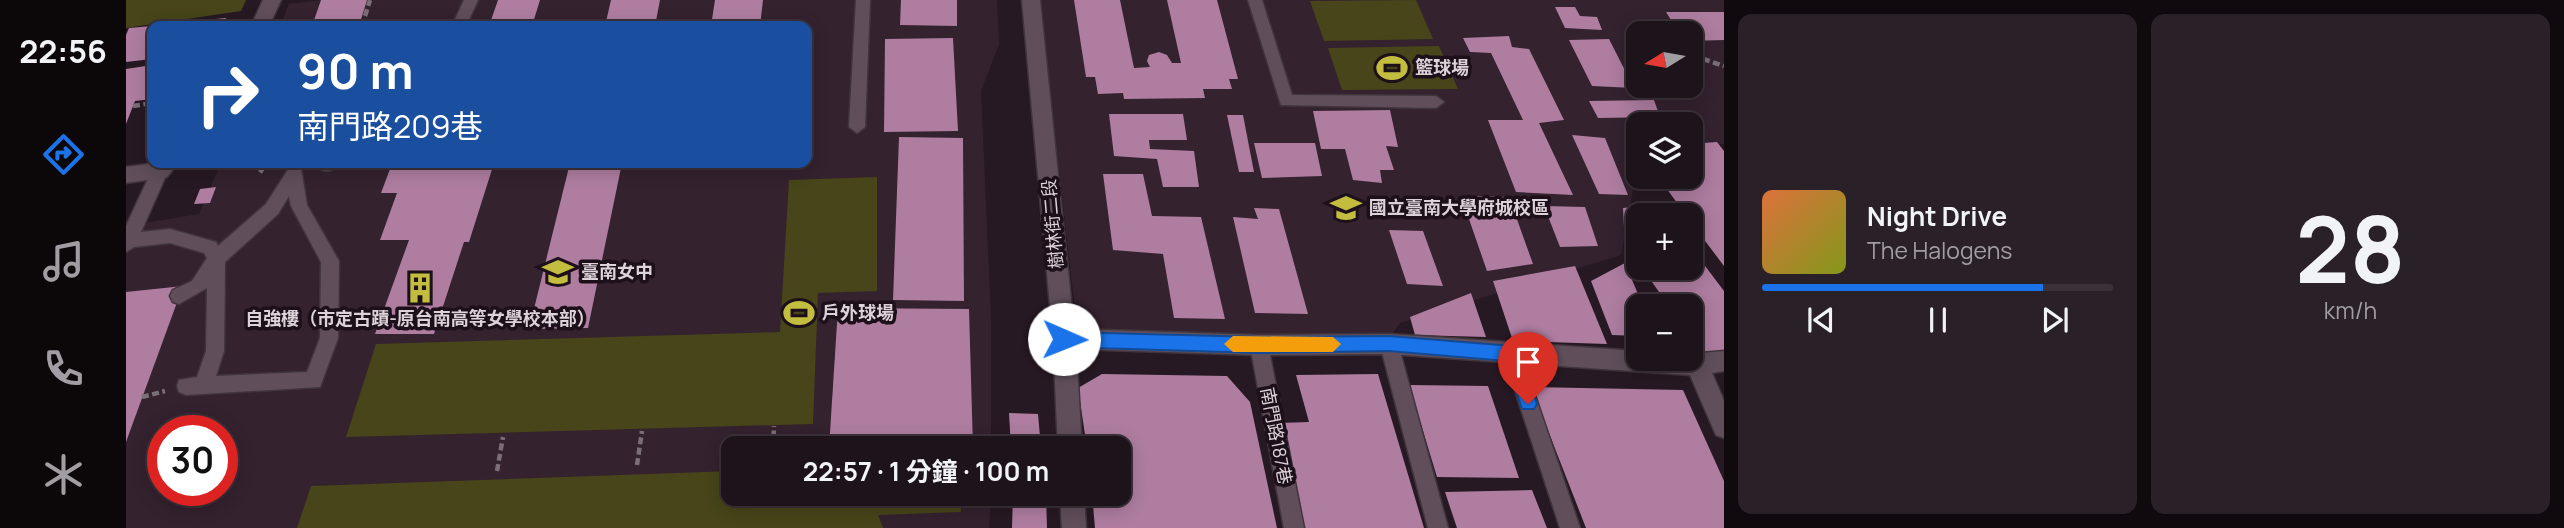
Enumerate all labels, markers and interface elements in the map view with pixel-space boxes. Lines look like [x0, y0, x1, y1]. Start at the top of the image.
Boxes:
north arrow [1626, 21, 1703, 98]
map controls [1626, 21, 1703, 371]
text: 22:56 [19, 29, 107, 73]
text: 90 m [297, 37, 414, 104]
icon: right [182, 49, 273, 140]
sports icon: 籃球場 [1375, 51, 1409, 85]
place label: 籃球場 [1415, 55, 1469, 79]
text: 南門路209巷 [297, 104, 483, 148]
button: layers [1626, 112, 1703, 189]
icon: directions [39, 130, 88, 179]
street label: 樹林街二段 [1036, 178, 1068, 270]
text: 28 [2296, 186, 2405, 310]
school or university icon: 國立臺南大學府城校區 [1329, 191, 1363, 225]
place label: 國立臺南大學府城校區 [1369, 195, 1549, 219]
text: Night Drive [1867, 198, 2007, 234]
button: + [1626, 203, 1703, 280]
text: The Halogens [1867, 234, 2012, 266]
icon: music [39, 237, 88, 286]
school or university icon: 臺南女中 [541, 255, 575, 289]
place label: 臺南女中 [581, 259, 653, 283]
building icon: 自強樓（市定古蹟-原台南高等女學校本部） [403, 271, 437, 305]
button: − [1626, 294, 1703, 371]
text: km/h [2324, 294, 2377, 326]
sports icon: 戶外球場 [782, 296, 816, 330]
place label: 戶外球場 [822, 300, 894, 324]
icon: previous [1802, 301, 1840, 339]
icon: pause [1919, 301, 1957, 339]
icon: next [2036, 301, 2074, 339]
position arrow [1027, 302, 1101, 376]
place label: 自強樓（市定古蹟-原台南高等女學校本部） [245, 306, 595, 330]
pin [1498, 332, 1558, 404]
icon: arrive [1509, 343, 1547, 381]
icon: phone [39, 344, 88, 393]
street label: 南門路187巷 [1256, 385, 1298, 486]
speed limit sign: 30 [147, 415, 238, 506]
icon: climate [39, 450, 88, 499]
text: 22:57 · 1 分鐘 · 100 m [803, 453, 1049, 489]

